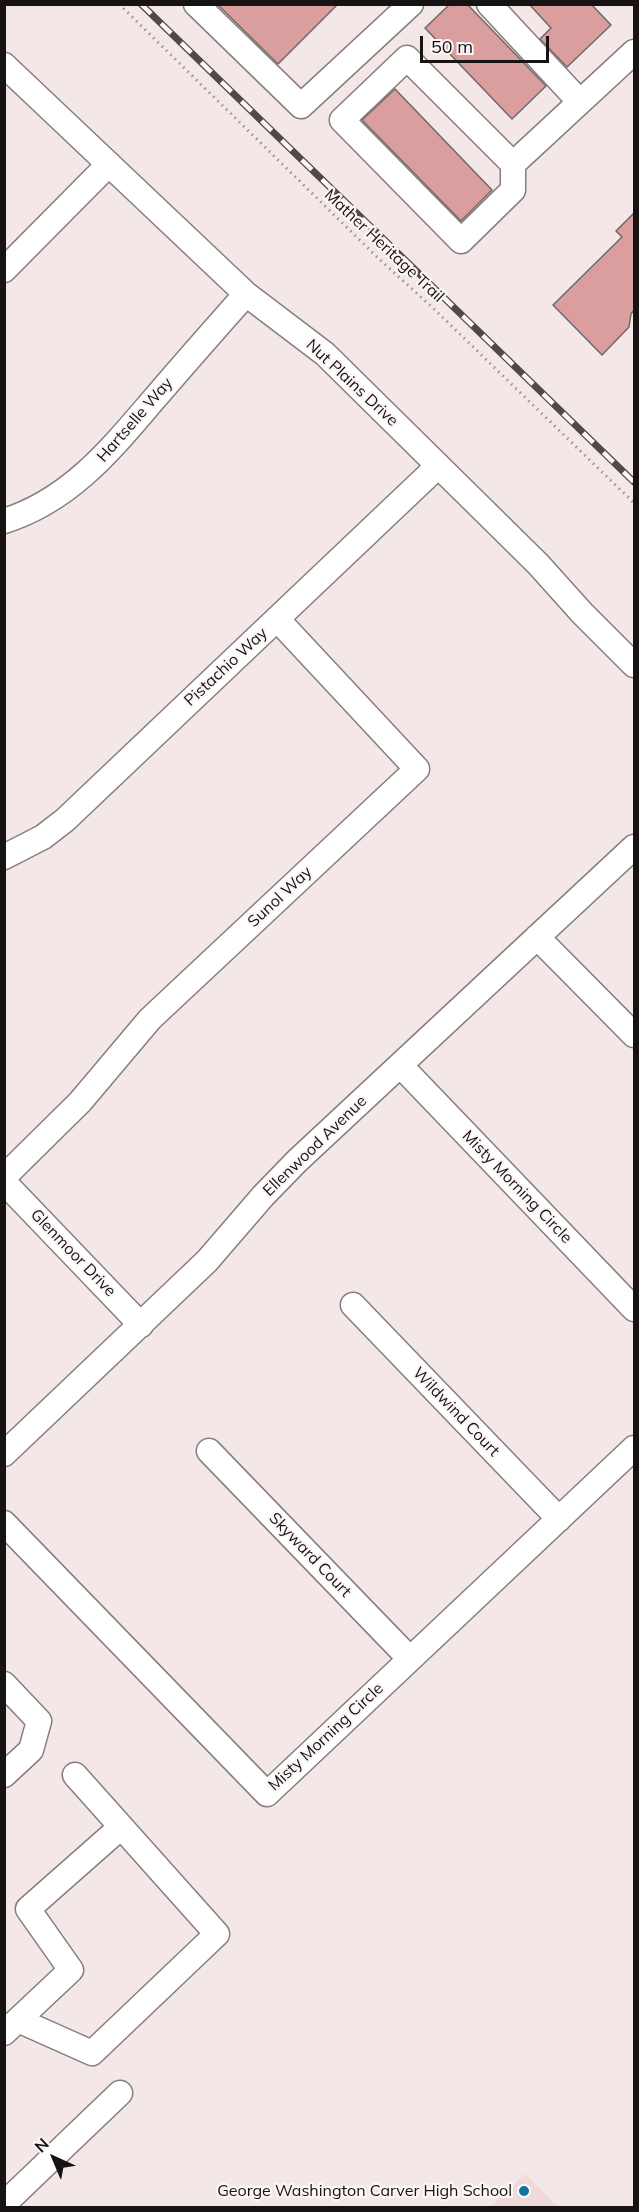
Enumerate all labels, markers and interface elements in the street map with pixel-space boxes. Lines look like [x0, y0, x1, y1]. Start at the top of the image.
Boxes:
scale bar [423, 24, 552, 62]
text: 50 m [431, 35, 473, 58]
street label: Mather Heritage Trail [320, 186, 448, 306]
street label: Nut Plains Drive [302, 335, 402, 431]
street label: Hartselle Way [93, 374, 177, 466]
street label: Pistachio Way [180, 624, 272, 710]
street label: Sunol Way [244, 862, 316, 932]
street label: Ellenwood Avenue [259, 1092, 371, 1200]
street label: Misty Morning Circle [458, 1126, 576, 1248]
street label: Glenmoor Drive [26, 1205, 120, 1301]
street label: Wildwind Court [409, 1363, 503, 1461]
street label: Skyward Court [265, 1509, 355, 1601]
street label: Misty Morning Circle [265, 1679, 387, 1795]
north arrow [24, 2128, 84, 2188]
text: N [30, 2134, 53, 2156]
place label: George Washington Carver High School [217, 2181, 512, 2201]
marker: George Washington Carver High School [517, 2184, 531, 2198]

